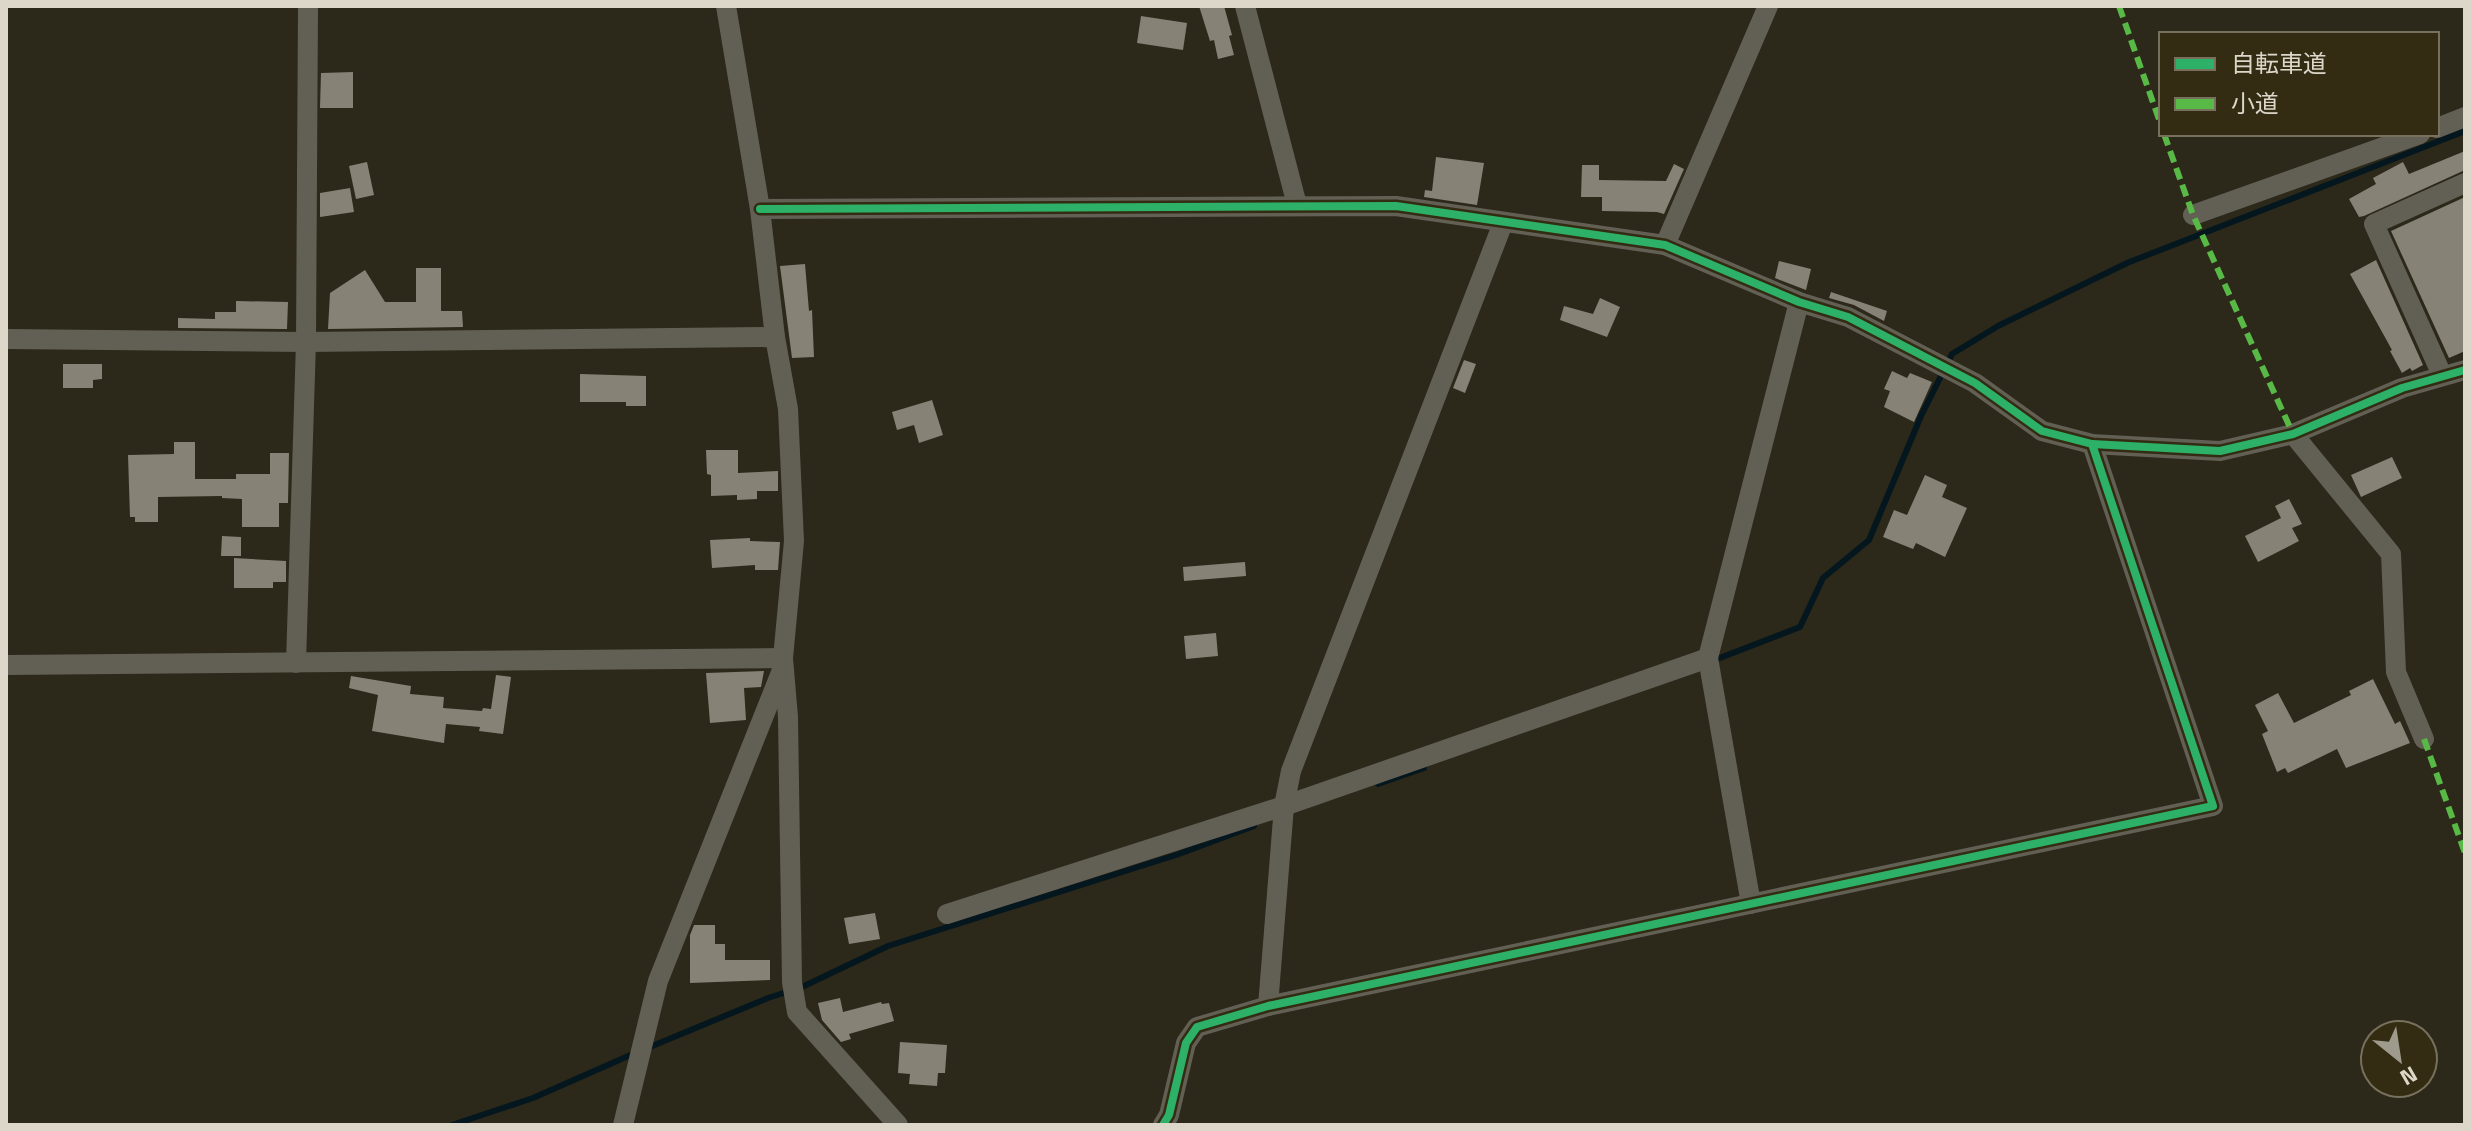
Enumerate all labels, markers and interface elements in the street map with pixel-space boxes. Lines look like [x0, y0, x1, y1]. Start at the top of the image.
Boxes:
legend [2159, 32, 2439, 136]
text: 自転車道 [2231, 45, 2327, 81]
text: 小道 [2231, 85, 2279, 121]
north arrow [2359, 1019, 2439, 1099]
text: N [2394, 1058, 2424, 1095]

